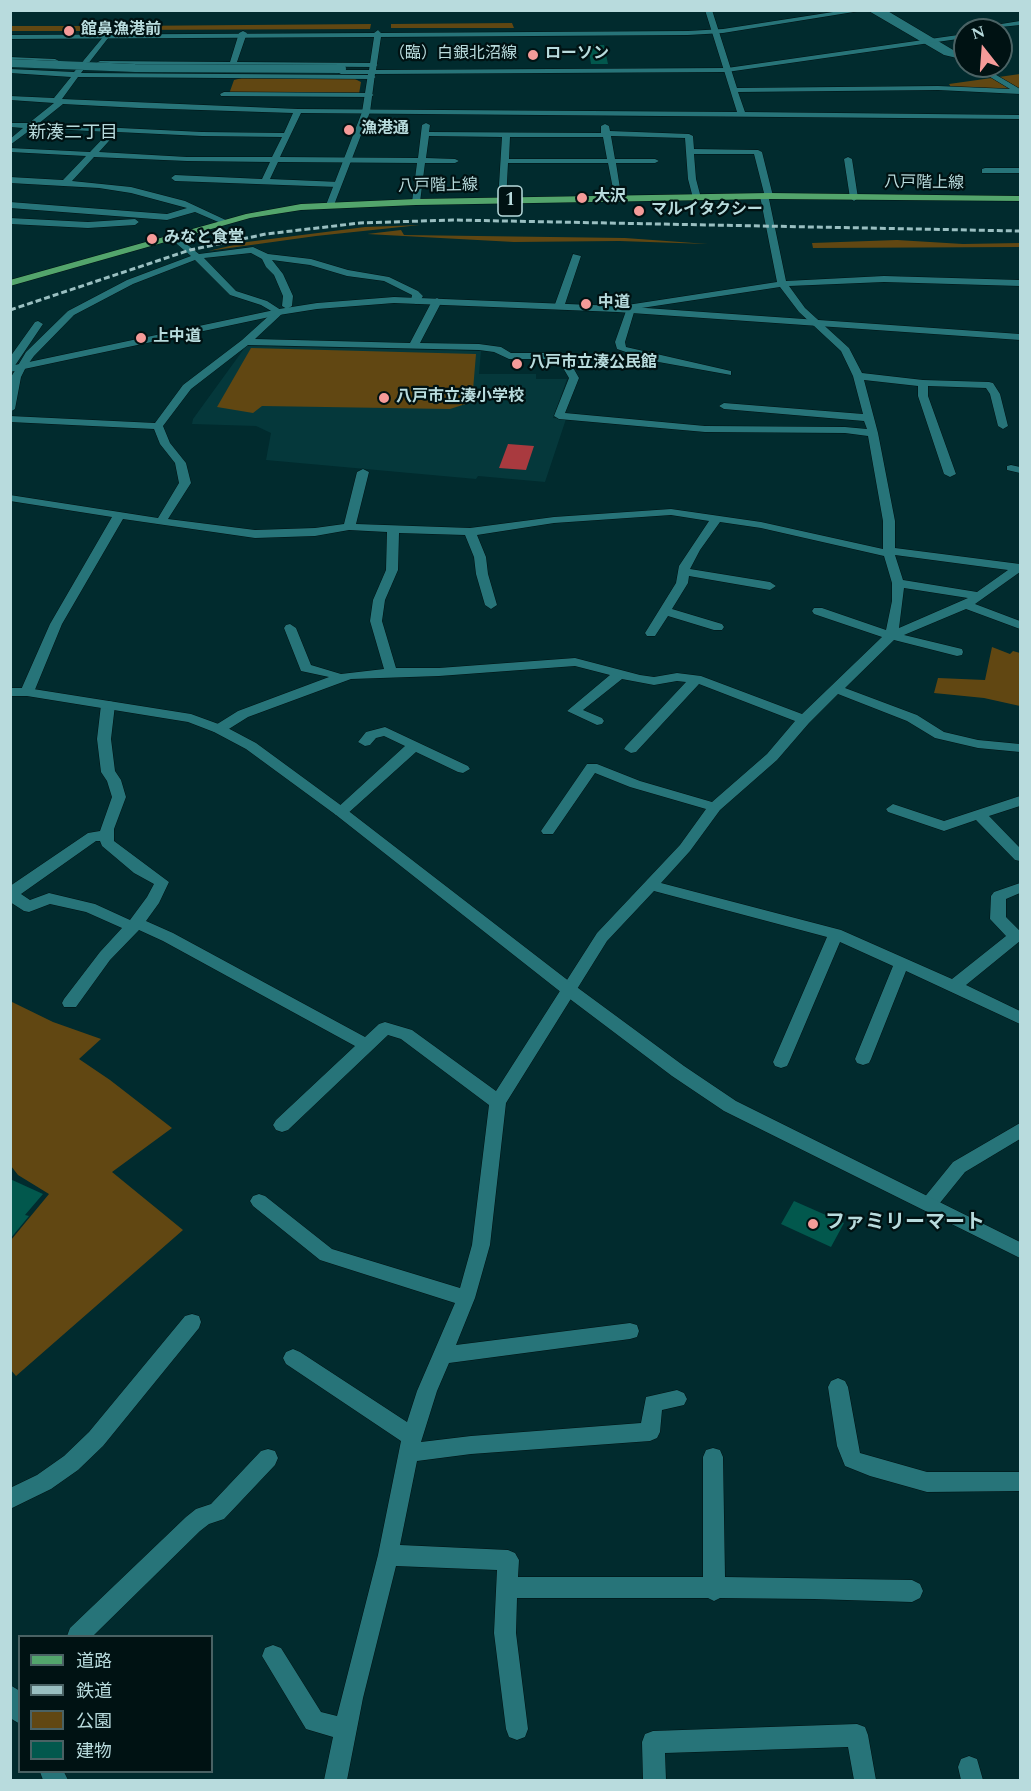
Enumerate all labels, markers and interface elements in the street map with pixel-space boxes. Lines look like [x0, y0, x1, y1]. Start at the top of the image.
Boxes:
north arrow [953, 18, 1013, 78]
text: N [969, 19, 988, 46]
place label: 館鼻漁港前 [81, 21, 161, 41]
marker: 館鼻漁港前 [62, 24, 76, 38]
street label: （臨）白銀北沼線 [389, 45, 517, 65]
place label: ローソン [545, 45, 609, 65]
marker: ローソン [526, 48, 540, 62]
place label: 漁港通 [361, 120, 409, 140]
district label: 新湊二丁目 [28, 123, 118, 145]
marker: 漁港通 [342, 123, 356, 137]
street label: 八戸階上線 [884, 174, 964, 194]
street label: 八戸階上線 [398, 177, 478, 197]
road number: 1 [498, 186, 522, 216]
place label: 大沢 [594, 188, 626, 208]
marker: 大沢 [575, 191, 589, 205]
place label: マルイタクシー [651, 201, 763, 221]
marker: マルイタクシー [632, 204, 646, 218]
place label: みなと食堂 [164, 229, 244, 249]
marker: みなと食堂 [145, 232, 159, 246]
place label: 中道 [598, 294, 630, 314]
marker: 中道 [579, 297, 593, 311]
place label: 上中道 [153, 328, 201, 348]
marker: 上中道 [134, 331, 148, 345]
place label: 八戸市立湊公民館 [529, 354, 657, 374]
marker: 八戸市立湊公民館 [510, 357, 524, 371]
place label: 八戸市立湊小学校 [396, 388, 524, 408]
marker: 八戸市立湊小学校 [377, 391, 391, 405]
place label: ファミリーマート [825, 1212, 985, 1236]
marker: ファミリーマート [806, 1217, 820, 1231]
legend [18, 1635, 213, 1773]
text: 道路 [76, 1648, 112, 1675]
text: 鉄道 [76, 1678, 112, 1705]
text: 公園 [76, 1708, 112, 1735]
text: 建物 [76, 1738, 112, 1765]

